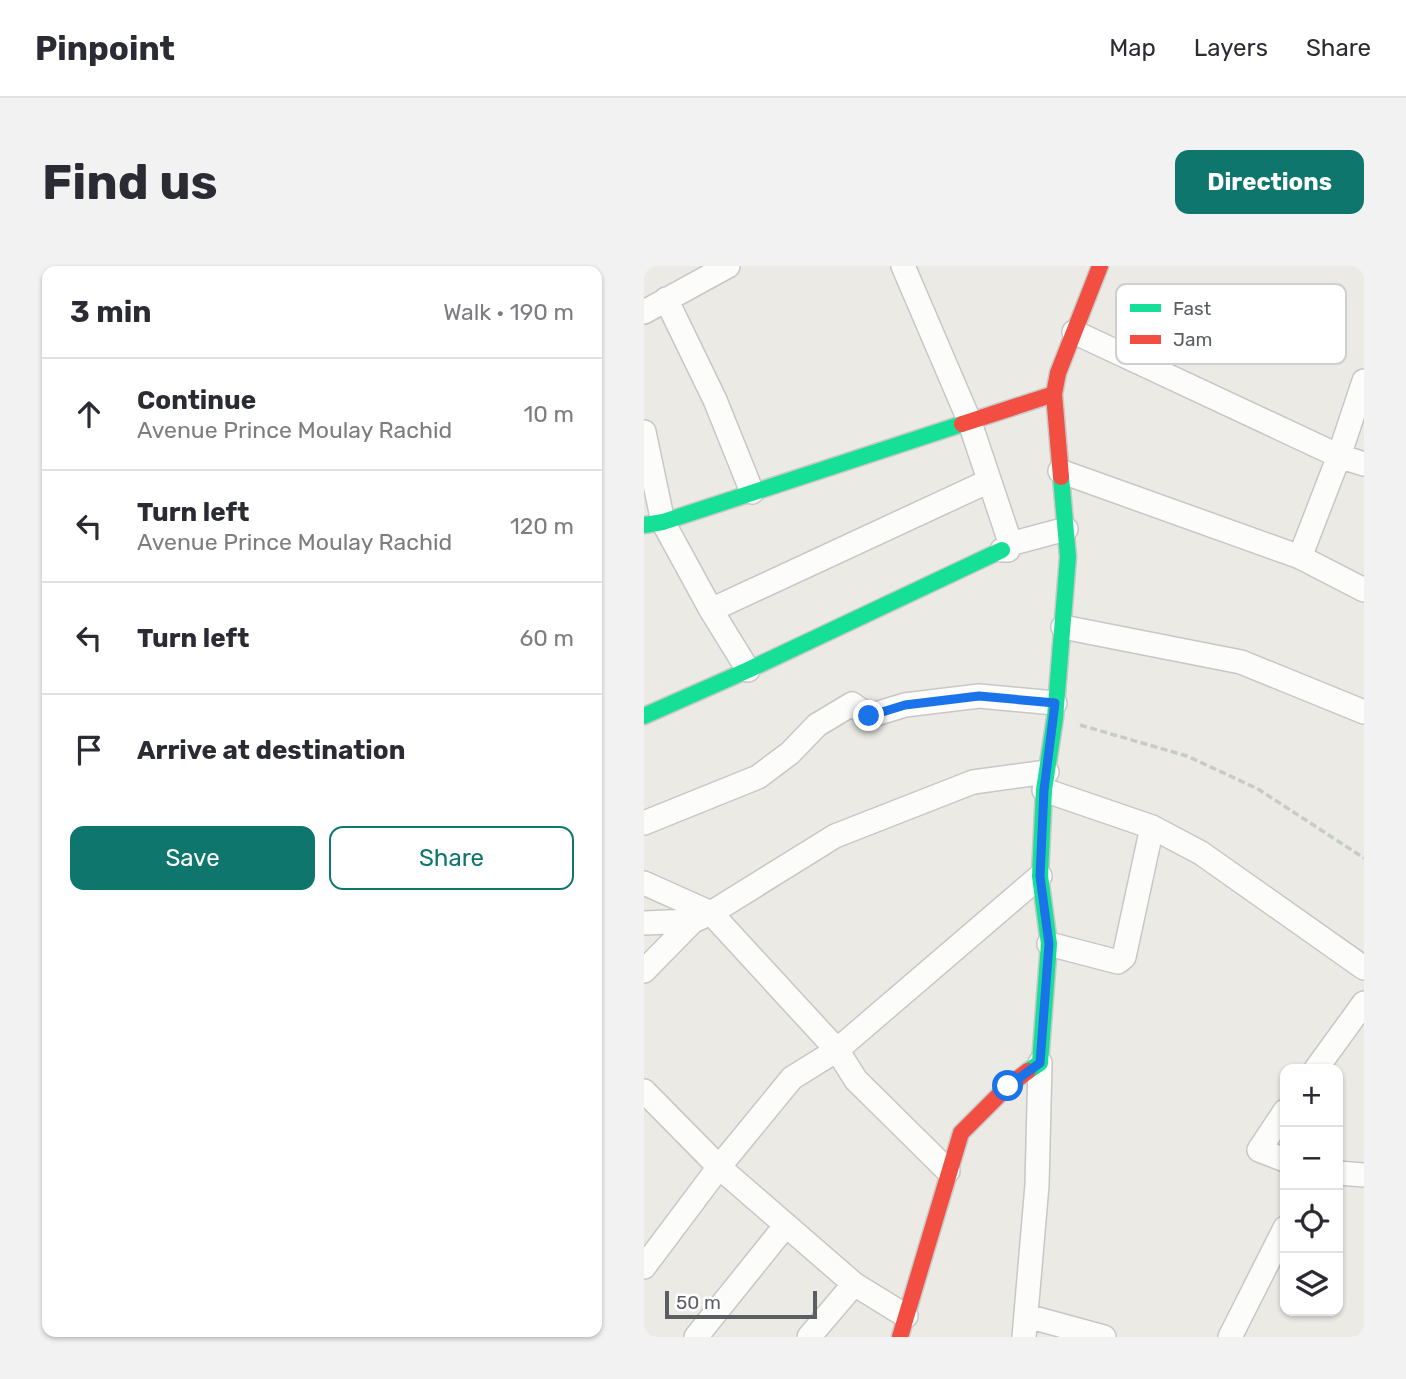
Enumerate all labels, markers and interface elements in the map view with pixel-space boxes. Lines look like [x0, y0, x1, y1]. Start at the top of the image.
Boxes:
text: Pinpoint [35, 29, 175, 68]
text: Map [1109, 34, 1156, 62]
text: Layers [1194, 34, 1268, 62]
text: Share [1306, 34, 1371, 62]
button: Directions [1175, 150, 1364, 214]
text: Find us [42, 153, 218, 211]
legend [1116, 284, 1346, 364]
text: 3 min [70, 294, 152, 330]
text: Fast [1173, 297, 1212, 320]
text: Walk · 190 m [443, 298, 574, 326]
text: Jam [1173, 328, 1212, 351]
text: Continue [137, 385, 256, 416]
icon: ahead [70, 395, 108, 433]
text: 10 m [523, 400, 574, 428]
text: Avenue Prince Moulay Rachid [137, 416, 452, 444]
text: Turn left [137, 497, 249, 528]
icon: left [70, 507, 108, 545]
text: 120 m [510, 512, 574, 540]
text: Avenue Prince Moulay Rachid [137, 528, 452, 556]
icon: left [70, 619, 108, 657]
text: Turn left [137, 623, 249, 654]
text: 60 m [519, 624, 574, 652]
route end [853, 700, 884, 731]
icon: arrive [70, 731, 108, 769]
text: Arrive at destination [137, 735, 405, 766]
button: Save [70, 826, 315, 890]
button: Share [329, 826, 574, 890]
map controls [1280, 1064, 1343, 1316]
button: + [1280, 1064, 1343, 1127]
route start [992, 1070, 1023, 1101]
button: − [1280, 1127, 1343, 1190]
button: locate [1280, 1190, 1343, 1253]
button: layers [1280, 1253, 1343, 1316]
scale bar [665, 1288, 817, 1320]
text: 50 m [676, 1291, 721, 1314]

